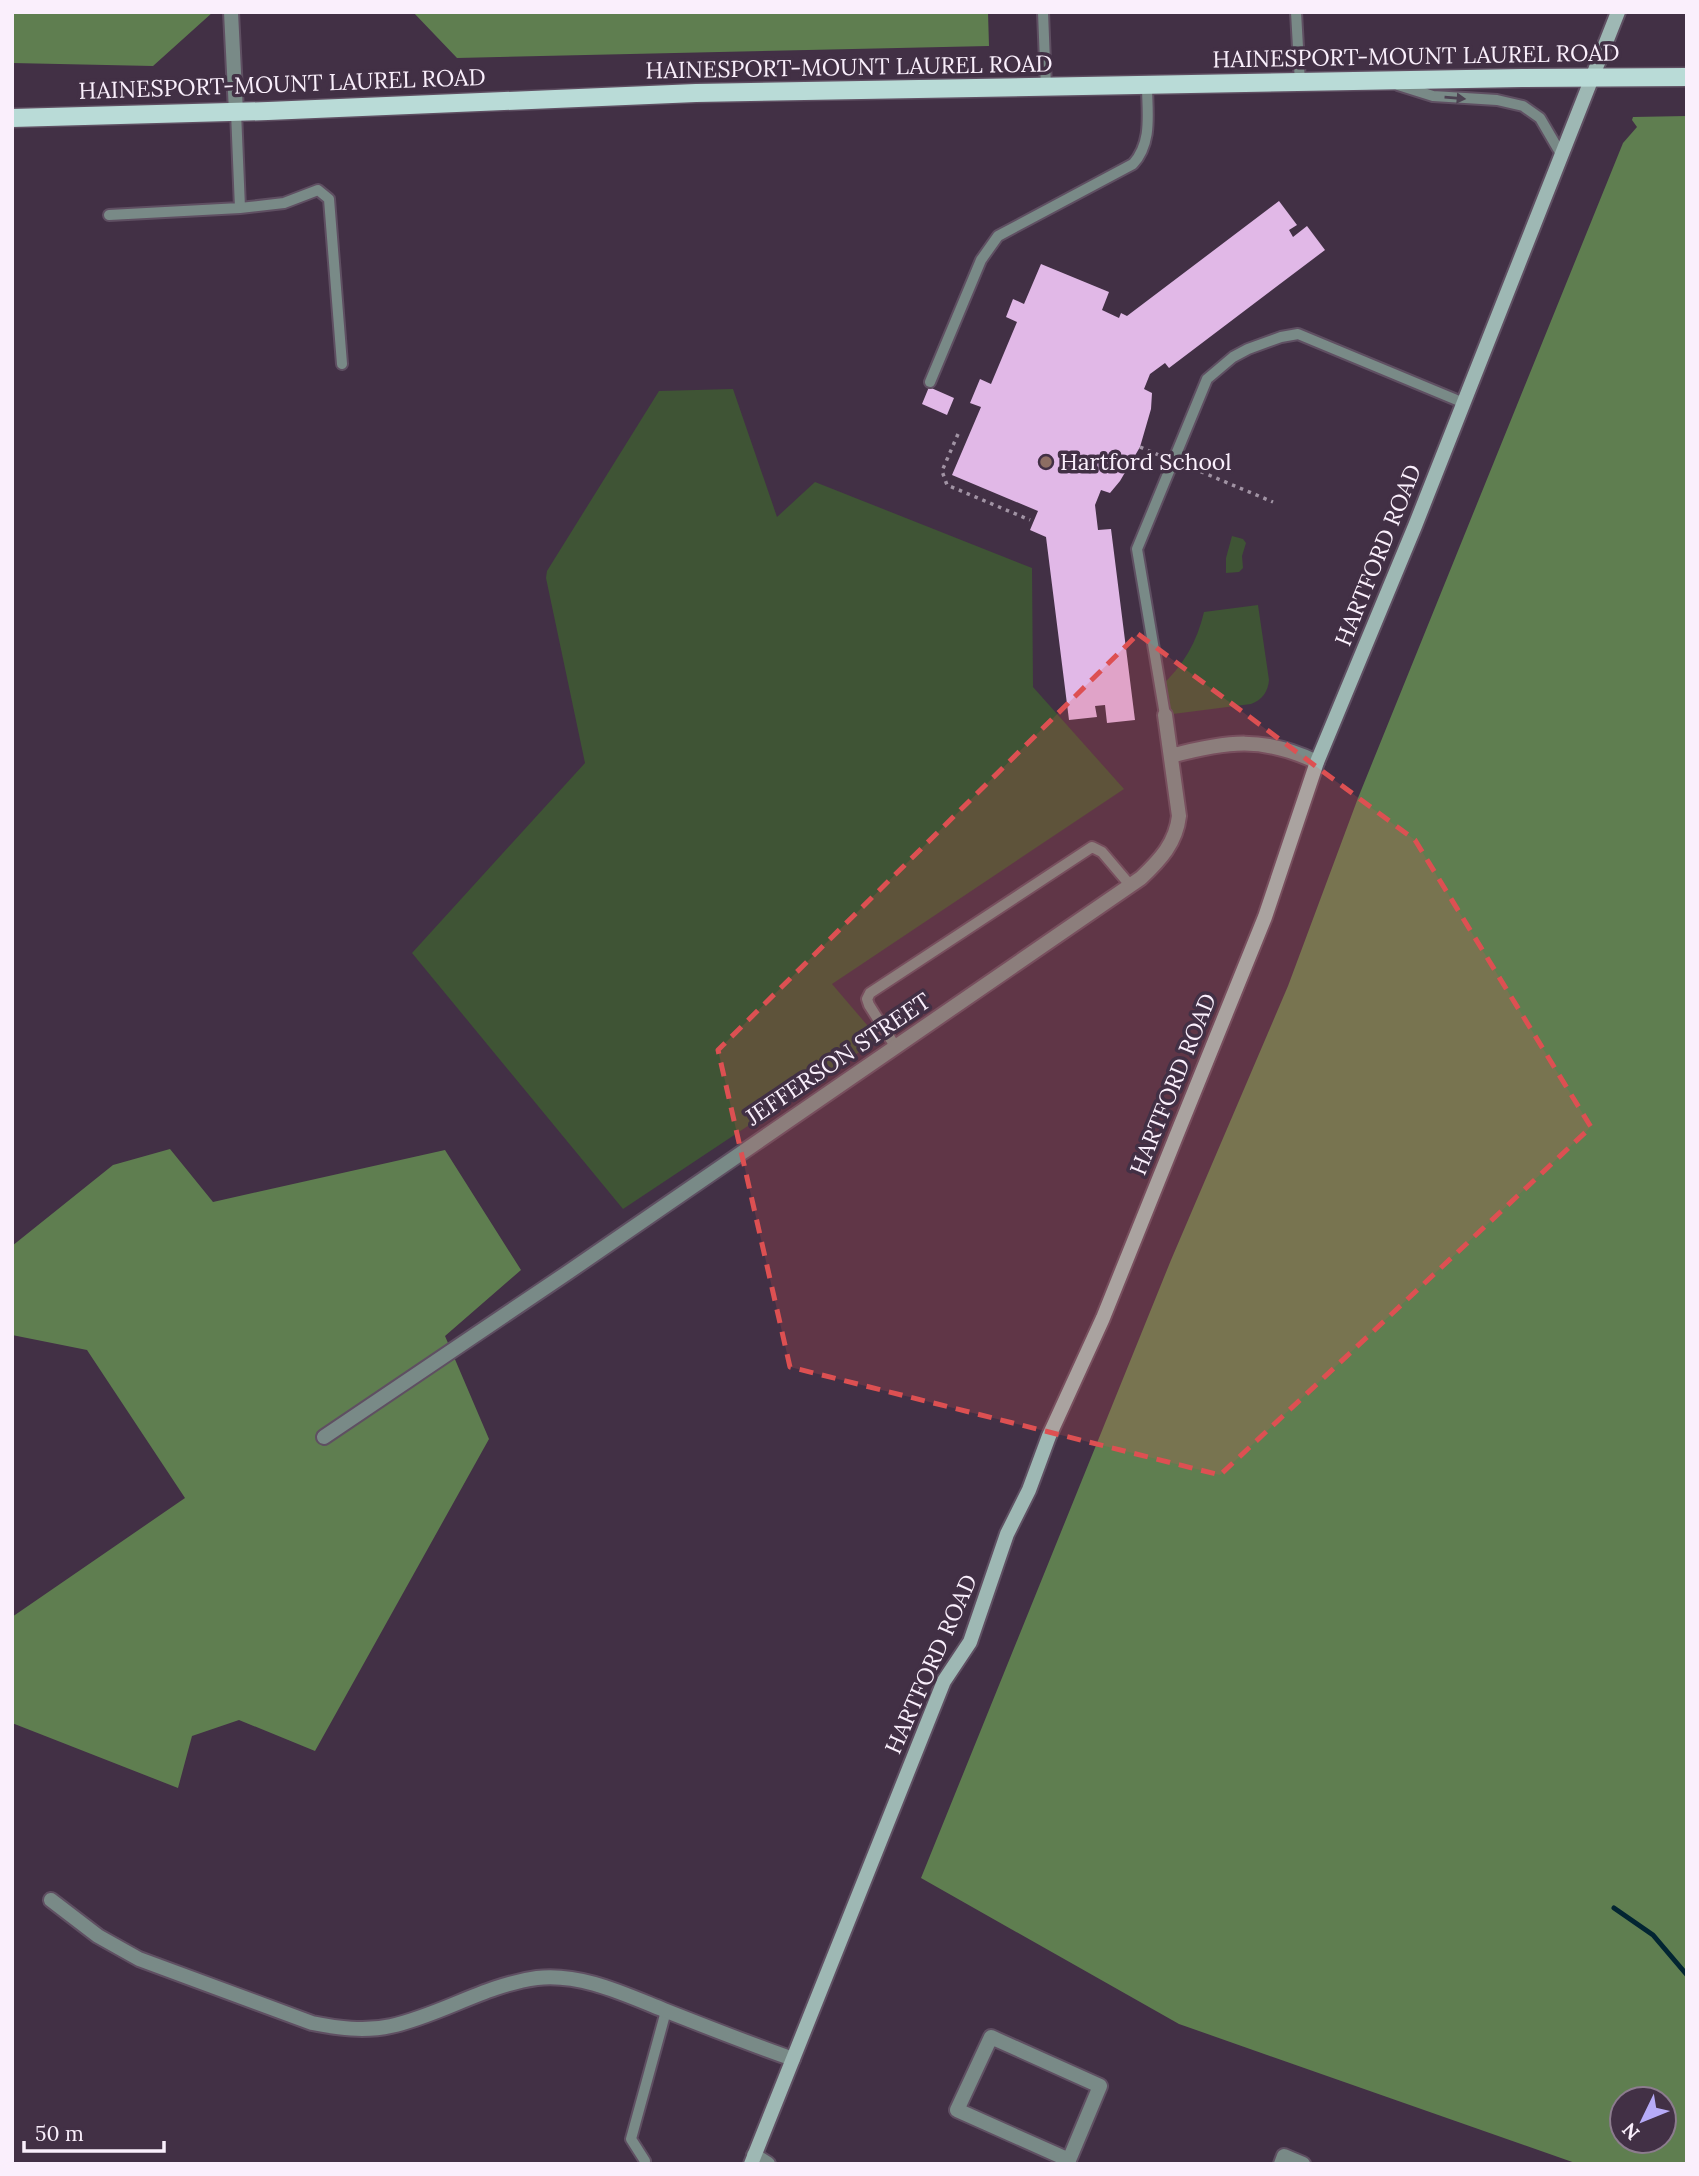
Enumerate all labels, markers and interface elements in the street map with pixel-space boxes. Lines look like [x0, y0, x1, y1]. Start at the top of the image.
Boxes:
street label: HAINESPORT-MOUNT LAUREL ROAD [1212, 37, 1620, 74]
street label: HAINESPORT-MOUNT LAUREL ROAD [645, 48, 1053, 85]
street label: HAINESPORT-MOUNT LAUREL ROAD [78, 62, 486, 105]
one-way arrow [1444, 93, 1466, 104]
place label: Hartford School [1060, 447, 1232, 476]
marker: Hartford School [1038, 454, 1054, 470]
street label: HARTFORD ROAD [1328, 460, 1427, 650]
street label: JEFFERSON STREET [739, 986, 936, 1132]
street label: HARTFORD ROAD [1123, 989, 1222, 1179]
street label: HARTFORD ROAD [878, 1569, 983, 1758]
north arrow [1608, 2085, 1678, 2155]
scale bar [24, 2110, 164, 2154]
text: N [1617, 2118, 1644, 2145]
text: 50 m [35, 2120, 84, 2147]

